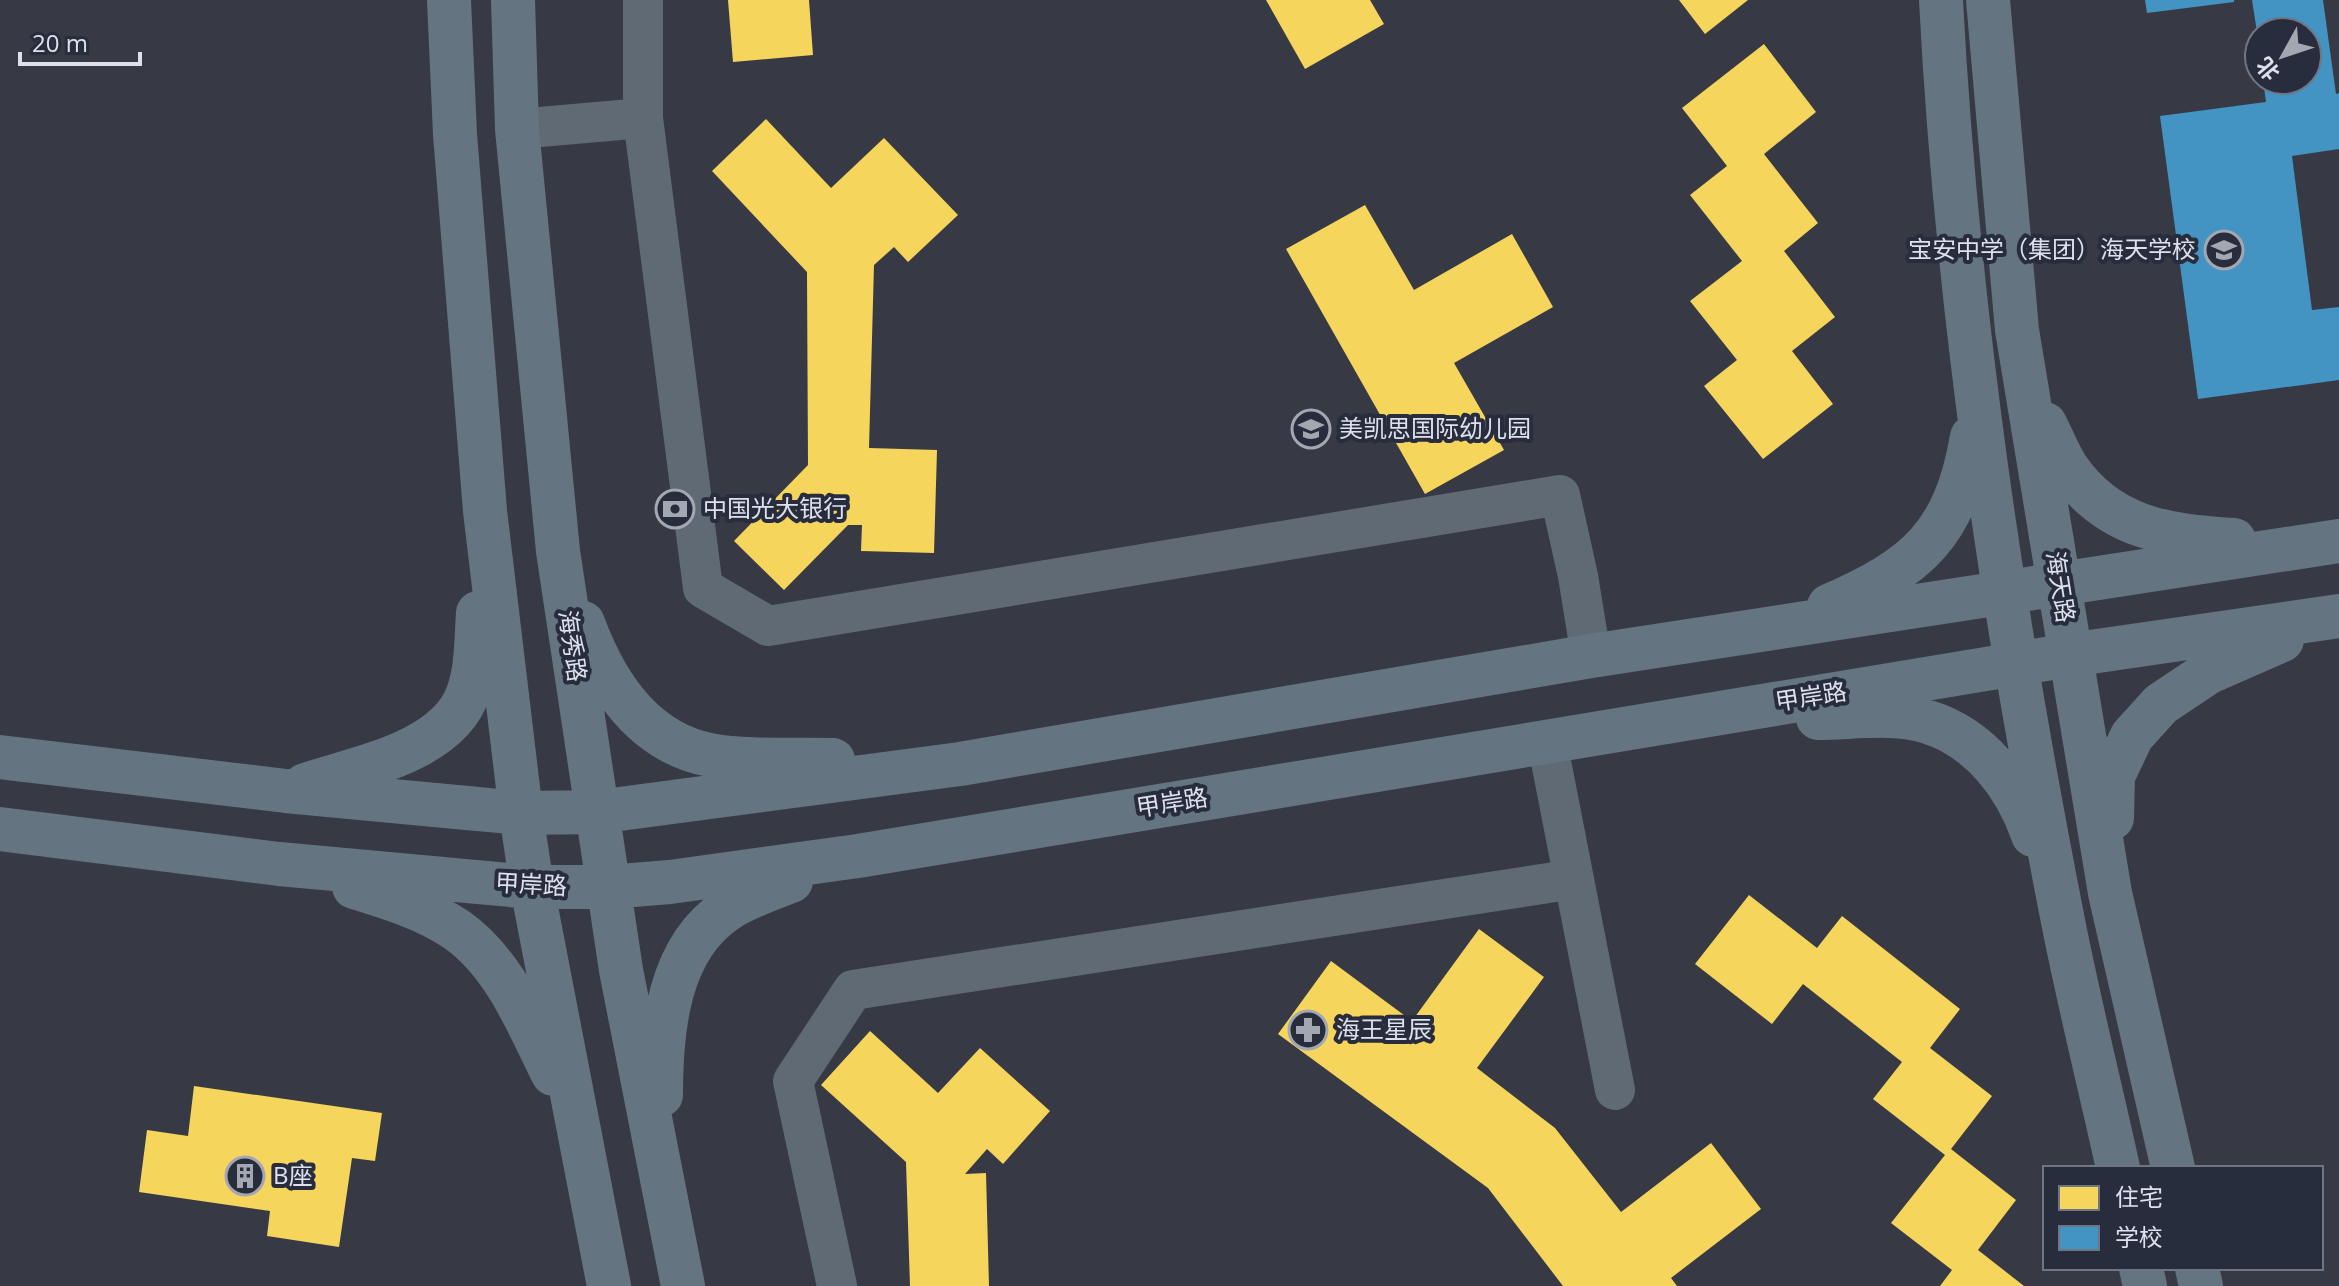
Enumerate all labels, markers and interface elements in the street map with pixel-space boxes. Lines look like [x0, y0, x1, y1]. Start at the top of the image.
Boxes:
scale bar [20, 16, 140, 66]
north arrow [2243, 16, 2323, 96]
text: 20 m [32, 26, 88, 59]
text: 北 [2248, 51, 2285, 88]
school or university icon: 宝安中学（集团）海天学校 [2203, 229, 2245, 271]
place label: 宝安中学（集团）海天学校 [1908, 232, 2196, 265]
school or university icon: 美凯思国际幼儿园 [1290, 408, 1332, 450]
place label: 美凯思国际幼儿园 [1339, 411, 1531, 444]
bank icon: 中国光大银行 [654, 488, 696, 530]
place label: 中国光大银行 [703, 491, 847, 524]
street label: 海天路 [2040, 549, 2083, 625]
street label: 海秀路 [552, 608, 595, 684]
street label: 甲岸路 [1773, 674, 1849, 717]
street label: 甲岸路 [1134, 780, 1210, 823]
street label: 甲岸路 [494, 865, 568, 902]
pharmacy icon: 海王星辰 [1287, 1009, 1329, 1051]
place label: 海王星辰 [1336, 1012, 1432, 1045]
building icon: B座 [224, 1155, 266, 1197]
place label: B座 [273, 1158, 313, 1191]
legend [2043, 1166, 2323, 1270]
text: 住宅 [2115, 1180, 2163, 1213]
text: 学校 [2115, 1220, 2163, 1253]

